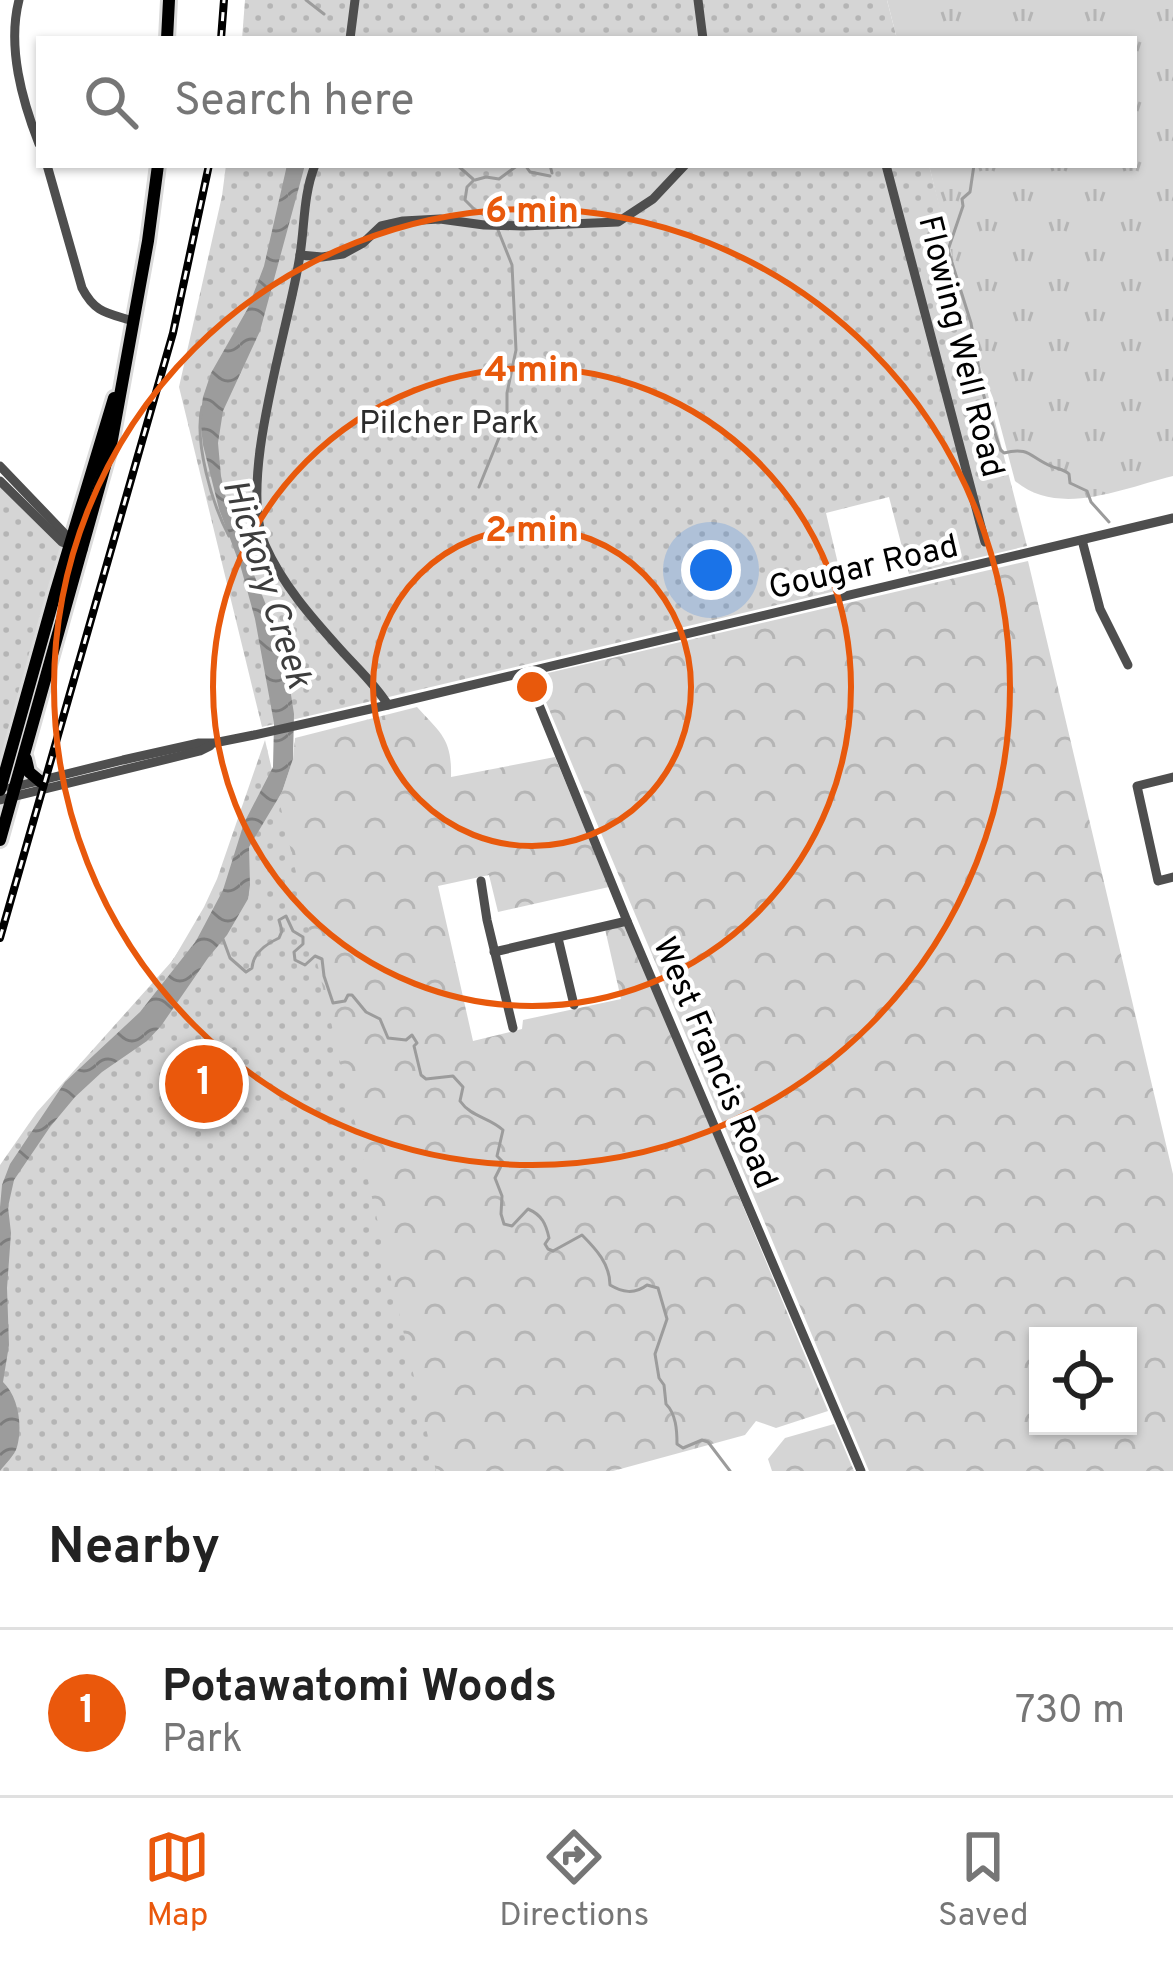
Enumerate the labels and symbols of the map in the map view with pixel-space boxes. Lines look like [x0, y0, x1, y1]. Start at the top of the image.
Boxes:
text: 6 min [485, 190, 579, 236]
street label: Flowing Well Road [906, 212, 1012, 482]
text: 4 min [484, 349, 580, 395]
park label: Pilcher Park [359, 404, 539, 446]
water label: Hickory Creek [210, 474, 321, 696]
text: 2 min [485, 509, 579, 555]
street label: Gougar Road [765, 527, 963, 611]
your location [681, 540, 741, 600]
centre of rings [511, 666, 553, 708]
street label: West Francis Road [641, 931, 785, 1196]
pin: 1 [165, 1039, 243, 1129]

